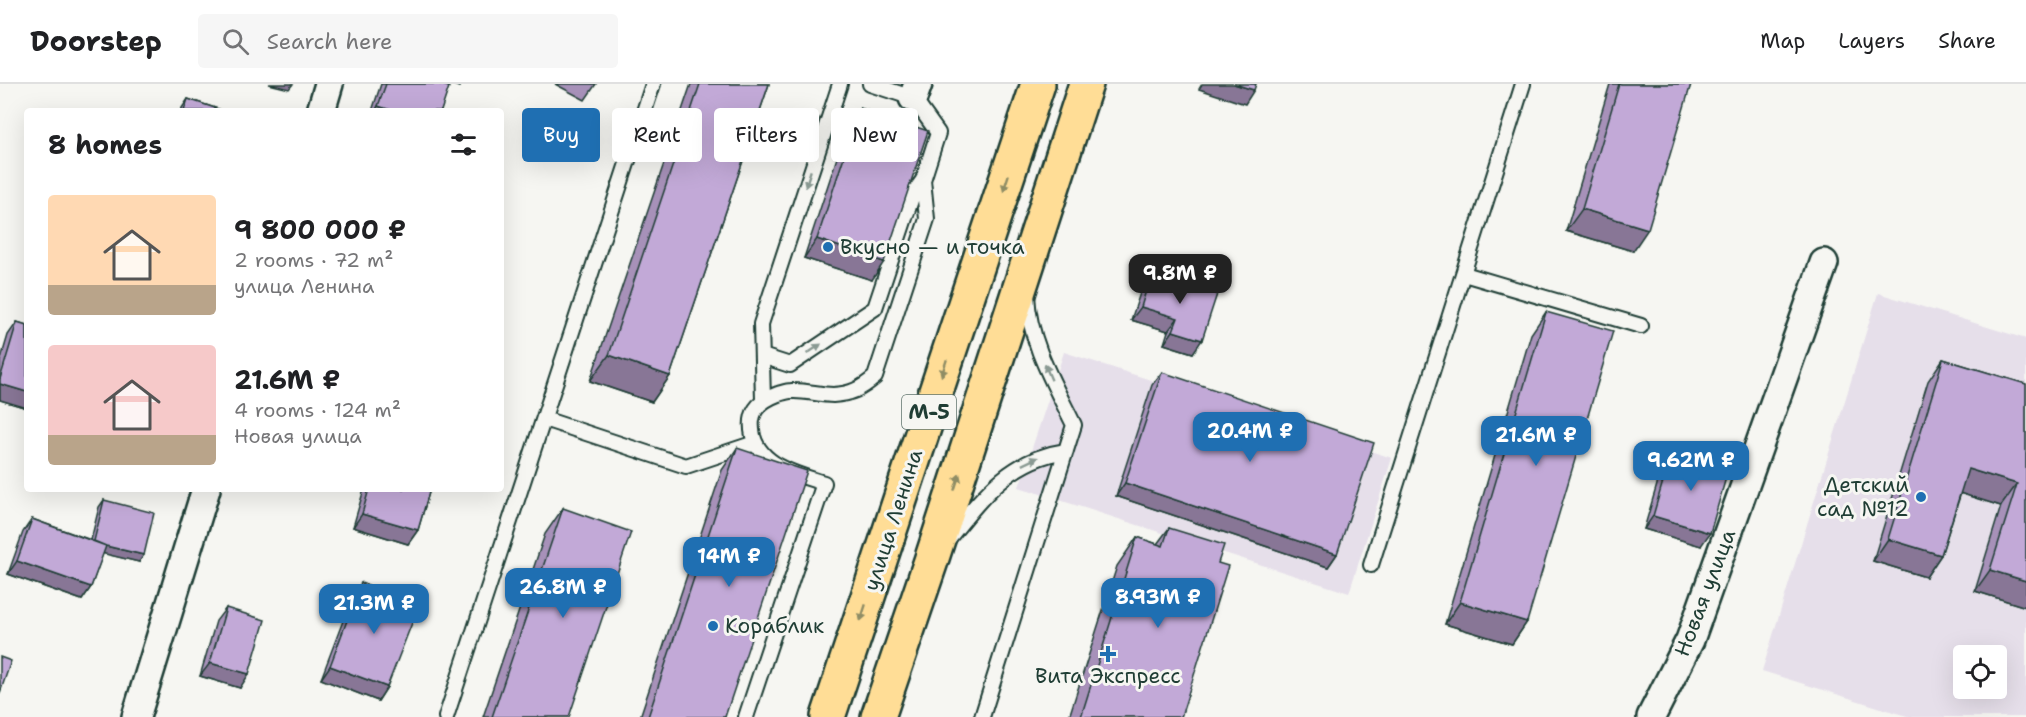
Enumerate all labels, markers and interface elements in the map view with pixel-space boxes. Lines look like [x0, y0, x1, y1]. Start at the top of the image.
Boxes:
search box [198, 14, 618, 68]
text: Doorstep [30, 22, 162, 60]
icon: search [219, 25, 252, 58]
text: Search here [267, 27, 393, 56]
text: Map [1760, 27, 1805, 55]
text: Layers [1838, 27, 1905, 55]
text: Share [1938, 27, 1996, 55]
chip: Buy [522, 108, 600, 162]
chip: Rent [612, 108, 702, 162]
chip: Filters [714, 108, 819, 162]
chip: New [831, 108, 918, 162]
text: 8 homes [48, 127, 162, 162]
icon: filters [447, 128, 480, 161]
one-way arrow [803, 170, 812, 188]
one-way arrow [1000, 174, 1010, 192]
text: 9 800 000 ₽ [234, 212, 406, 247]
icon: home [96, 219, 168, 291]
place label: Вкусно — и точка [840, 233, 1025, 261]
marker: Вкусно — и точка [821, 240, 835, 254]
text: 2 rooms · 72 m² [234, 247, 393, 273]
pin: 9.8M ₽ [1131, 254, 1229, 305]
text: 9.8M ₽ [1143, 260, 1217, 286]
text: улица Ленина [234, 273, 374, 299]
one-way arrow [806, 344, 822, 355]
one-way arrow [939, 359, 948, 377]
text: 21.6M ₽ [234, 362, 341, 397]
one-way arrow [1043, 363, 1053, 381]
icon: home [96, 369, 168, 441]
road number: М-5 [902, 395, 956, 429]
text: 4 rooms · 124 m² [234, 397, 401, 423]
pin: 20.4M ₽ [1195, 412, 1305, 463]
pin: 21.6M ₽ [1481, 416, 1591, 467]
text: 20.4M ₽ [1207, 418, 1293, 444]
text: 21.6M ₽ [1495, 422, 1577, 448]
text: Новая улица [234, 423, 362, 449]
pin: 9.62M ₽ [1636, 441, 1746, 492]
street label: улица Ленина [857, 446, 929, 594]
text: 9.62M ₽ [1647, 447, 1735, 473]
one-way arrow [1022, 456, 1040, 466]
place label: Детский сад №12 [1817, 471, 1909, 523]
one-way arrow [953, 473, 962, 491]
marker: Детский сад №12 [1914, 490, 1928, 504]
street label: Новая улица [1668, 525, 1742, 661]
pin: 14M ₽ [687, 537, 771, 588]
text: 14M ₽ [697, 543, 761, 569]
pin: 26.8M ₽ [508, 568, 618, 619]
text: 26.8M ₽ [519, 574, 607, 600]
pin: 8.93M ₽ [1103, 578, 1213, 629]
pin: 21.3M ₽ [319, 584, 429, 635]
text: 8.93M ₽ [1115, 584, 1201, 610]
text: 21.3M ₽ [333, 590, 415, 616]
one-way arrow [857, 604, 867, 622]
place label: Кораблик [725, 612, 824, 640]
marker: Кораблик [706, 619, 720, 633]
map controls [1953, 645, 2007, 699]
button: locate [1953, 645, 2007, 699]
marker: Вита Экспресс [1101, 647, 1115, 661]
place label: Вита Экспресс [1035, 662, 1181, 690]

